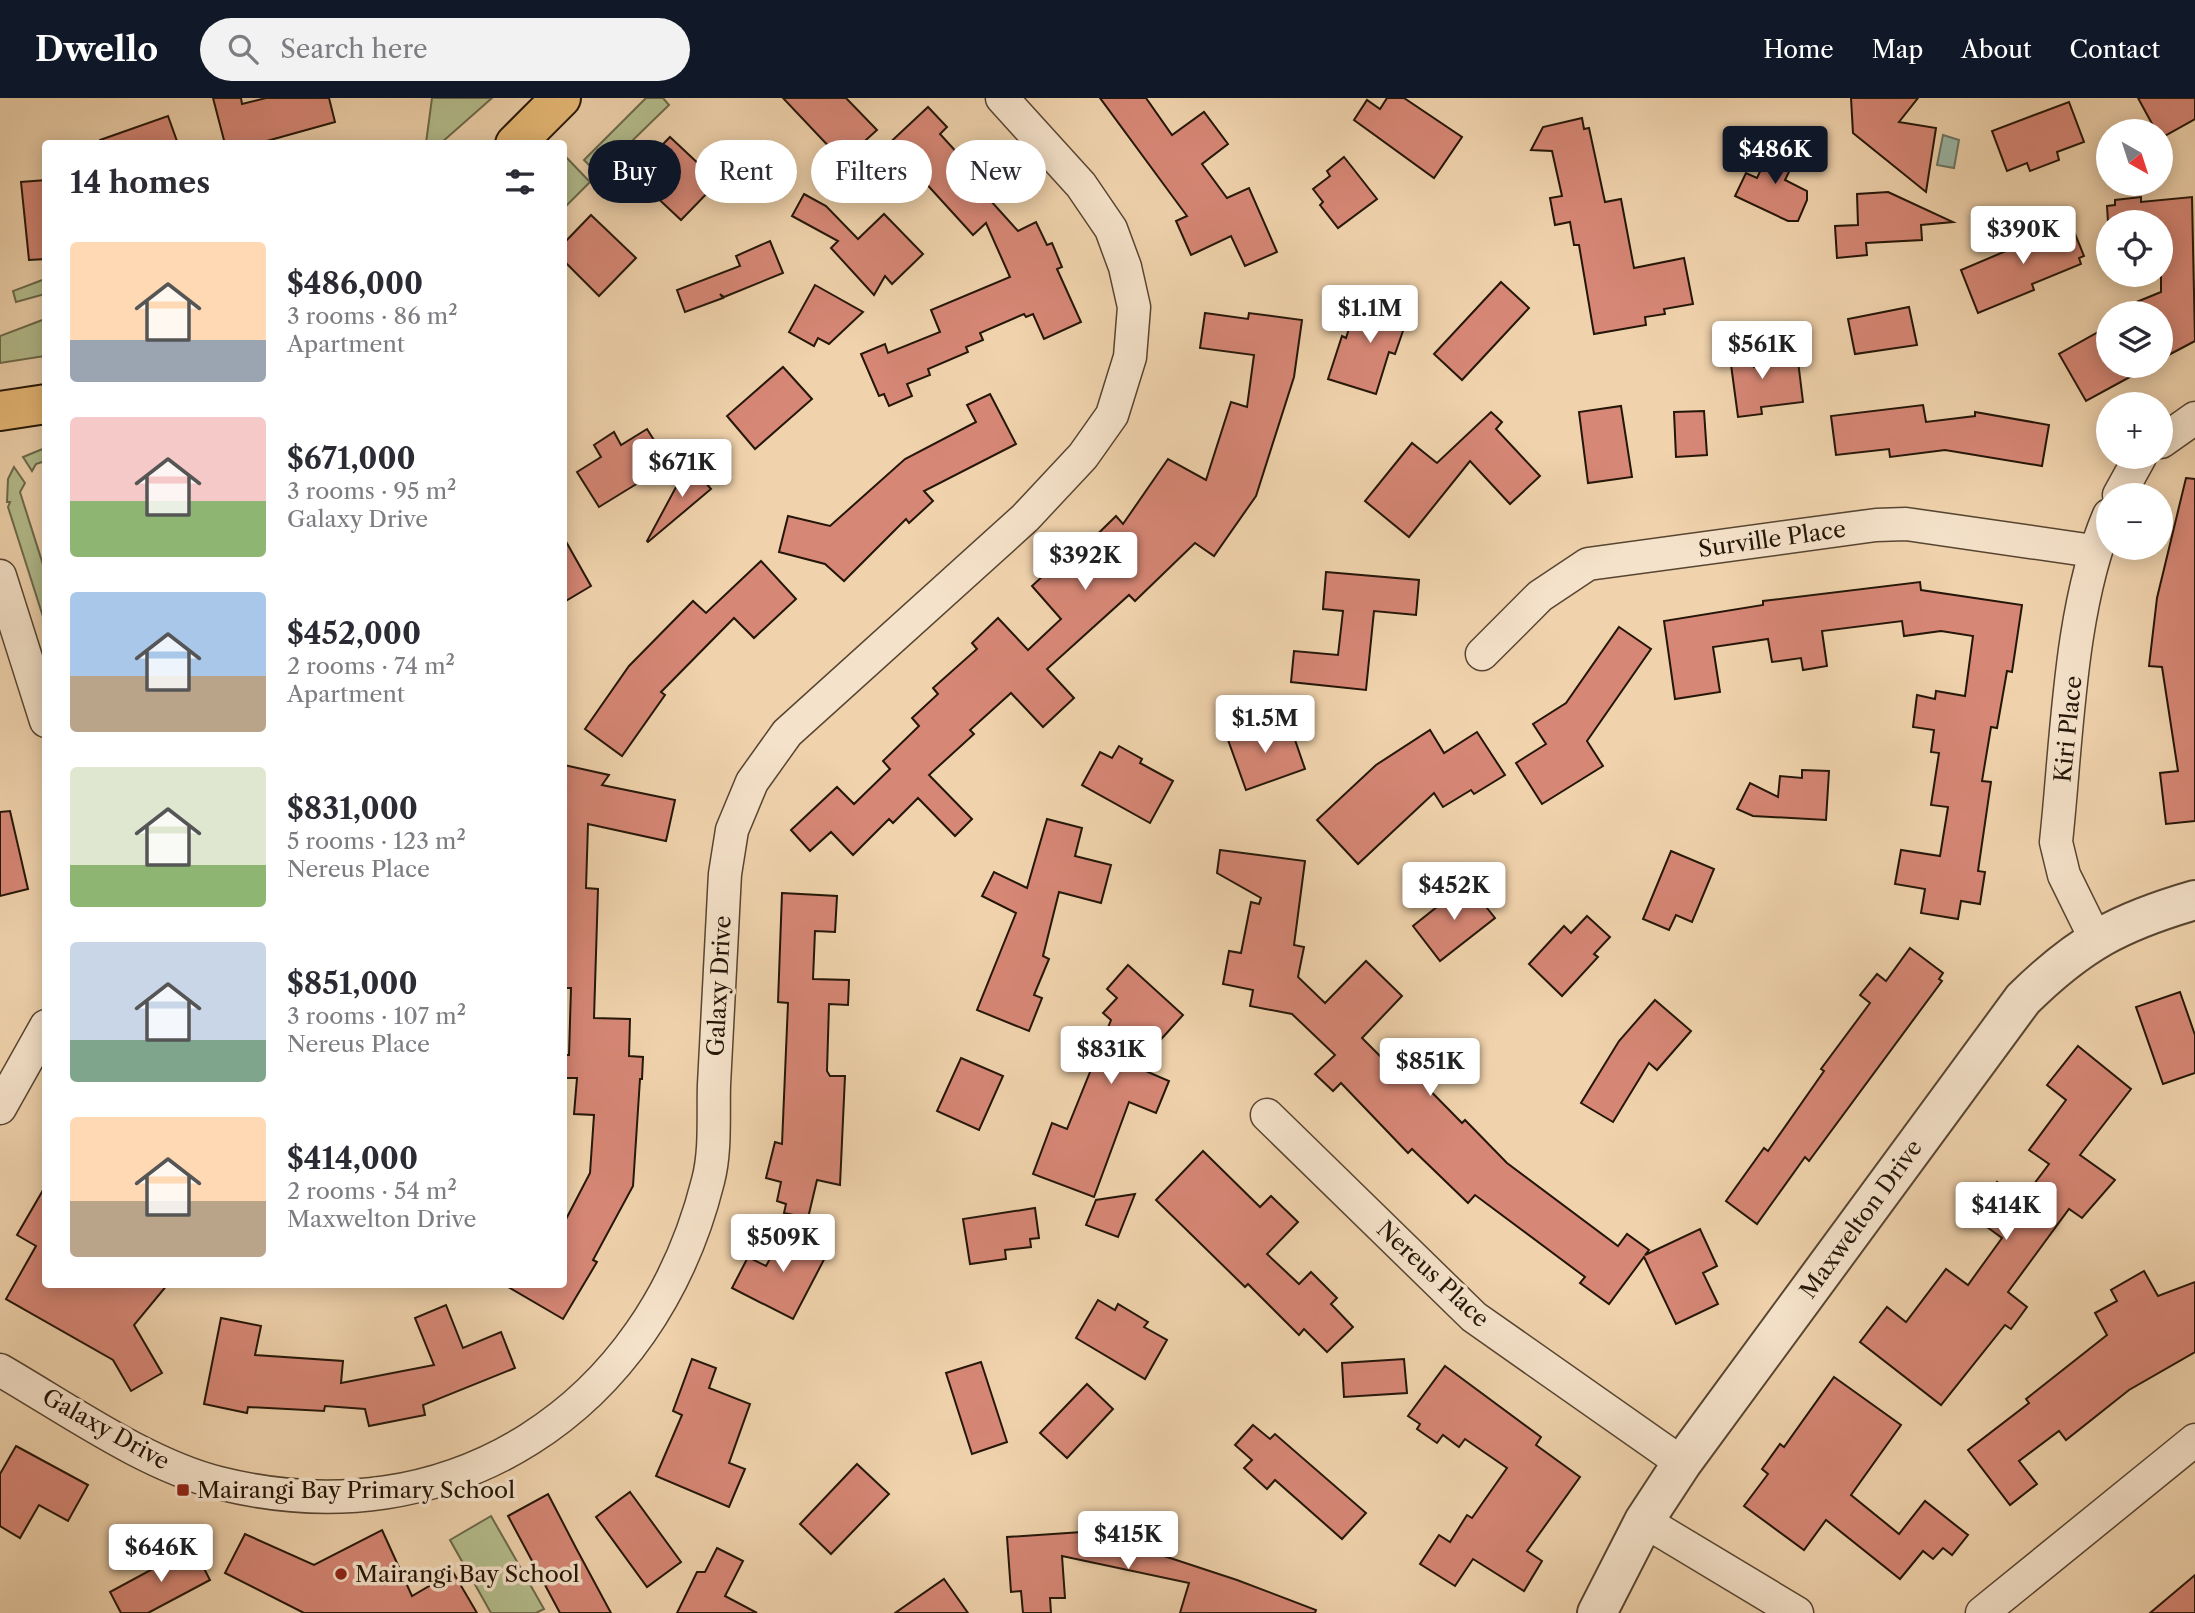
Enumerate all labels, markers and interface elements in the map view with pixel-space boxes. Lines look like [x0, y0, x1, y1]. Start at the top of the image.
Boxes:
search box [200, 18, 690, 81]
text: Dwello [35, 29, 158, 70]
icon: search [224, 30, 262, 68]
text: Search here [280, 33, 428, 65]
text: Home [1763, 35, 1834, 64]
text: Map [1872, 35, 1923, 64]
text: About [1961, 35, 2032, 64]
text: Contact [2070, 35, 2160, 64]
north arrow [2096, 119, 2174, 196]
map controls [2096, 119, 2173, 560]
pin: $486K [1726, 126, 1824, 186]
text: $486K [1739, 135, 1811, 163]
chip: Buy [588, 140, 681, 203]
chip: Rent [695, 140, 797, 203]
chip: Filters [811, 140, 932, 203]
chip: New [946, 140, 1046, 203]
icon: filters [501, 163, 539, 201]
text: 14 homes [70, 164, 210, 201]
pin: $390K [1974, 206, 2072, 266]
button: locate [2096, 210, 2173, 287]
text: $390K [1987, 215, 2059, 243]
text: $486,000 [287, 265, 423, 302]
icon: home [126, 270, 210, 354]
pin: $1.1M [1321, 286, 1419, 345]
text: $1.1M [1338, 294, 1402, 322]
button: layers [2096, 301, 2173, 378]
text: 3 rooms · 86 m² [287, 302, 458, 330]
pin: $561K [1713, 322, 1811, 381]
text: Apartment [287, 330, 405, 358]
text: $561K [1728, 330, 1796, 358]
button: + [2096, 392, 2173, 469]
text: $671,000 [287, 440, 416, 477]
pin: $671K [633, 440, 731, 499]
icon: home [126, 445, 210, 529]
text: $671K [648, 448, 716, 476]
text: 3 rooms · 95 m² [287, 477, 456, 505]
button: − [2096, 483, 2173, 560]
text: Galaxy Drive [287, 505, 428, 533]
street label: Surville Place [1696, 515, 1848, 563]
pin: $392K [1036, 532, 1134, 592]
text: $392K [1049, 541, 1121, 569]
text: $452,000 [287, 615, 421, 652]
icon: home [126, 620, 210, 704]
text: 2 rooms · 74 m² [287, 652, 455, 680]
street label: Kiri Place [2048, 674, 2088, 784]
text: Apartment [287, 680, 405, 708]
pin: $1.5M [1216, 696, 1314, 755]
text: $1.5M [1232, 704, 1298, 732]
text: $831,000 [287, 790, 418, 827]
icon: home [126, 795, 210, 879]
text: 5 rooms · 123 m² [287, 827, 466, 855]
text: Nereus Place [287, 855, 430, 883]
pin: $452K [1405, 862, 1503, 922]
text: $452K [1418, 871, 1490, 899]
street label: Galaxy Drive [701, 915, 737, 1057]
text: $851,000 [287, 965, 418, 1002]
icon: home [126, 970, 210, 1054]
text: 3 rooms · 107 m² [287, 1002, 466, 1030]
pin: $831K [1062, 1026, 1160, 1086]
text: Nereus Place [287, 1030, 430, 1058]
text: $831K [1077, 1035, 1145, 1063]
pin: $851K [1381, 1038, 1479, 1098]
text: $851K [1396, 1047, 1464, 1075]
street label: Maxwelton Drive [1794, 1134, 1928, 1304]
text: $414,000 [287, 1140, 418, 1177]
icon: home [126, 1145, 210, 1229]
text: 2 rooms · 54 m² [287, 1177, 457, 1205]
pin: $414K [1957, 1182, 2055, 1242]
text: $414K [1972, 1191, 2040, 1219]
text: Maxwelton Drive [287, 1205, 476, 1233]
pin: $509K [734, 1214, 832, 1274]
street label: Nereus Place [1371, 1215, 1495, 1333]
text: $509K [747, 1223, 819, 1251]
street label: Galaxy Drive [38, 1383, 174, 1475]
place label: Mairangi Bay Primary School [197, 1476, 515, 1504]
marker: Mairangi Bay Primary School [175, 1482, 191, 1498]
pin: $415K [1079, 1512, 1177, 1571]
text: $415K [1094, 1520, 1162, 1548]
pin: $646K [112, 1524, 210, 1584]
text: $646K [125, 1533, 197, 1561]
place label: Mairangi Bay School [355, 1560, 580, 1588]
marker: Mairangi Bay School [333, 1566, 349, 1582]

